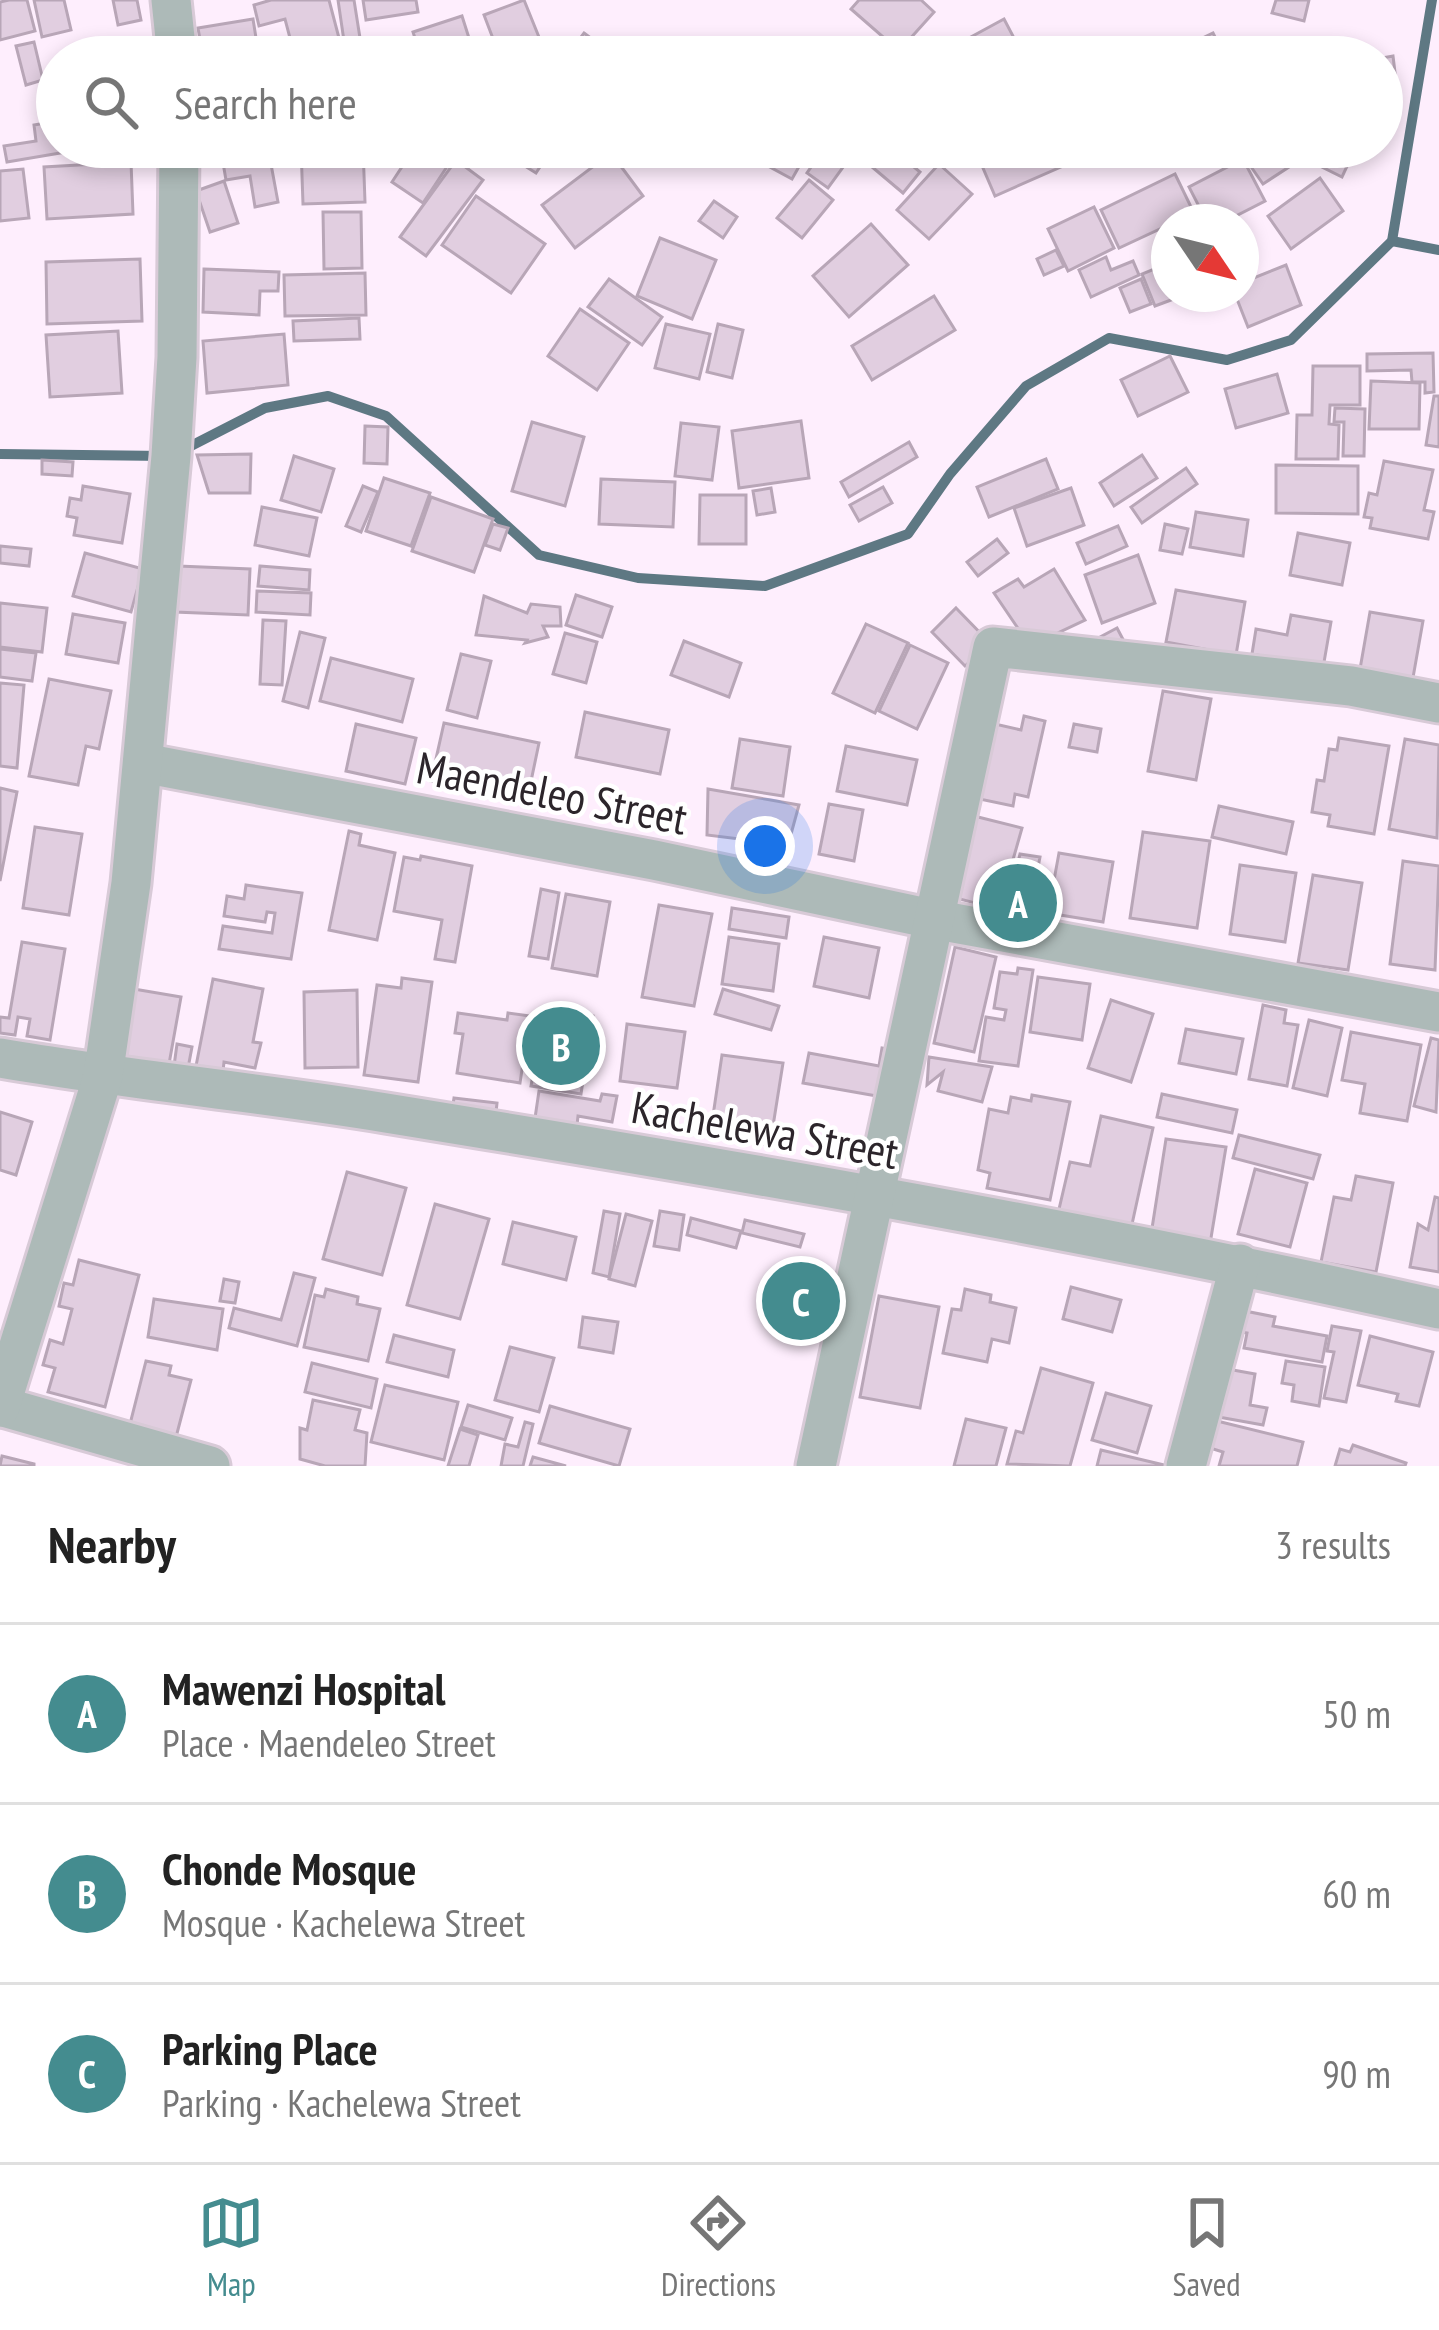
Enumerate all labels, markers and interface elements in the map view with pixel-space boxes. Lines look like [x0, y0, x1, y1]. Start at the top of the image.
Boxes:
search box [36, 36, 1403, 168]
icon: search [78, 69, 144, 135]
text: Search here [174, 73, 357, 131]
north arrow [1151, 204, 1259, 312]
street label: Maendeleo Street [412, 737, 693, 847]
your location [735, 816, 795, 876]
pin: A [979, 858, 1057, 948]
pin: B [522, 1001, 600, 1091]
street label: Kachelewa Street [627, 1077, 904, 1181]
pin: C [762, 1256, 840, 1346]
text: Nearby [48, 1511, 176, 1577]
text: 3 results [1275, 1519, 1391, 1570]
text: Mawenzi Hospital [162, 1659, 446, 1717]
text: A [77, 1688, 97, 1739]
text: 50 m [1322, 1688, 1391, 1739]
text: Place · Maendeleo Street [162, 1717, 496, 1768]
text: Chonde Mosque [162, 1839, 416, 1897]
text: B [77, 1868, 97, 1919]
text: 60 m [1322, 1868, 1391, 1919]
text: Mosque · Kachelewa Street [162, 1897, 525, 1948]
text: Parking Place [162, 2019, 378, 2077]
text: C [78, 2048, 96, 2099]
text: 90 m [1322, 2048, 1391, 2099]
text: Parking · Kachelewa Street [162, 2077, 521, 2128]
tab: Map [198, 2190, 264, 2305]
tab: Directions [661, 2190, 776, 2305]
tab: Saved [1173, 2190, 1241, 2305]

